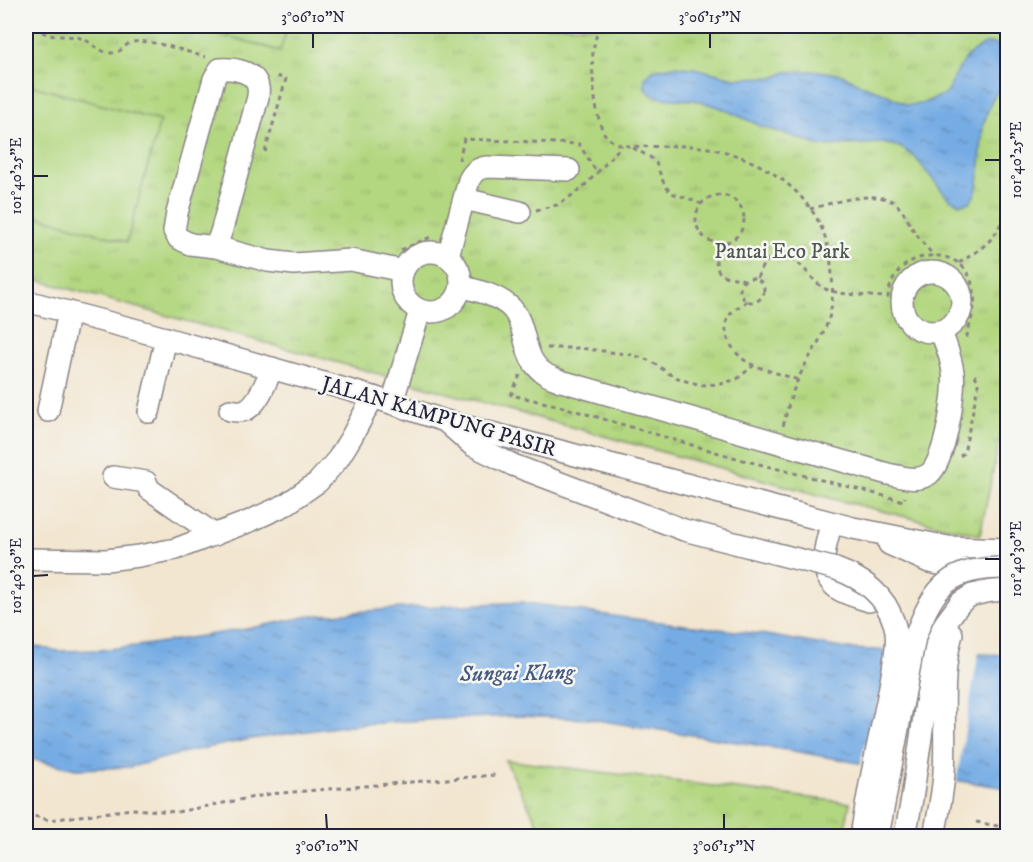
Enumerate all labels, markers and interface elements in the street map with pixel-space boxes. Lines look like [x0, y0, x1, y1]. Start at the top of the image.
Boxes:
text: 3°06'10"N [281, 8, 345, 27]
text: 3°06'15"N [679, 8, 741, 27]
text: 101°40'25"E [1007, 121, 1026, 199]
text: 101°40'25"E [7, 137, 26, 215]
park label: Pantai Eco Park [714, 239, 850, 265]
street label: JALAN KAMPUNG PASIR [317, 370, 559, 463]
text: 101°40'30"E [1007, 521, 1026, 597]
text: 101°40'30"E [7, 538, 26, 614]
water label: Sungai Klang [459, 659, 576, 688]
text: 3°06'10"N [295, 837, 359, 856]
text: 3°06'15"N [693, 837, 755, 856]

